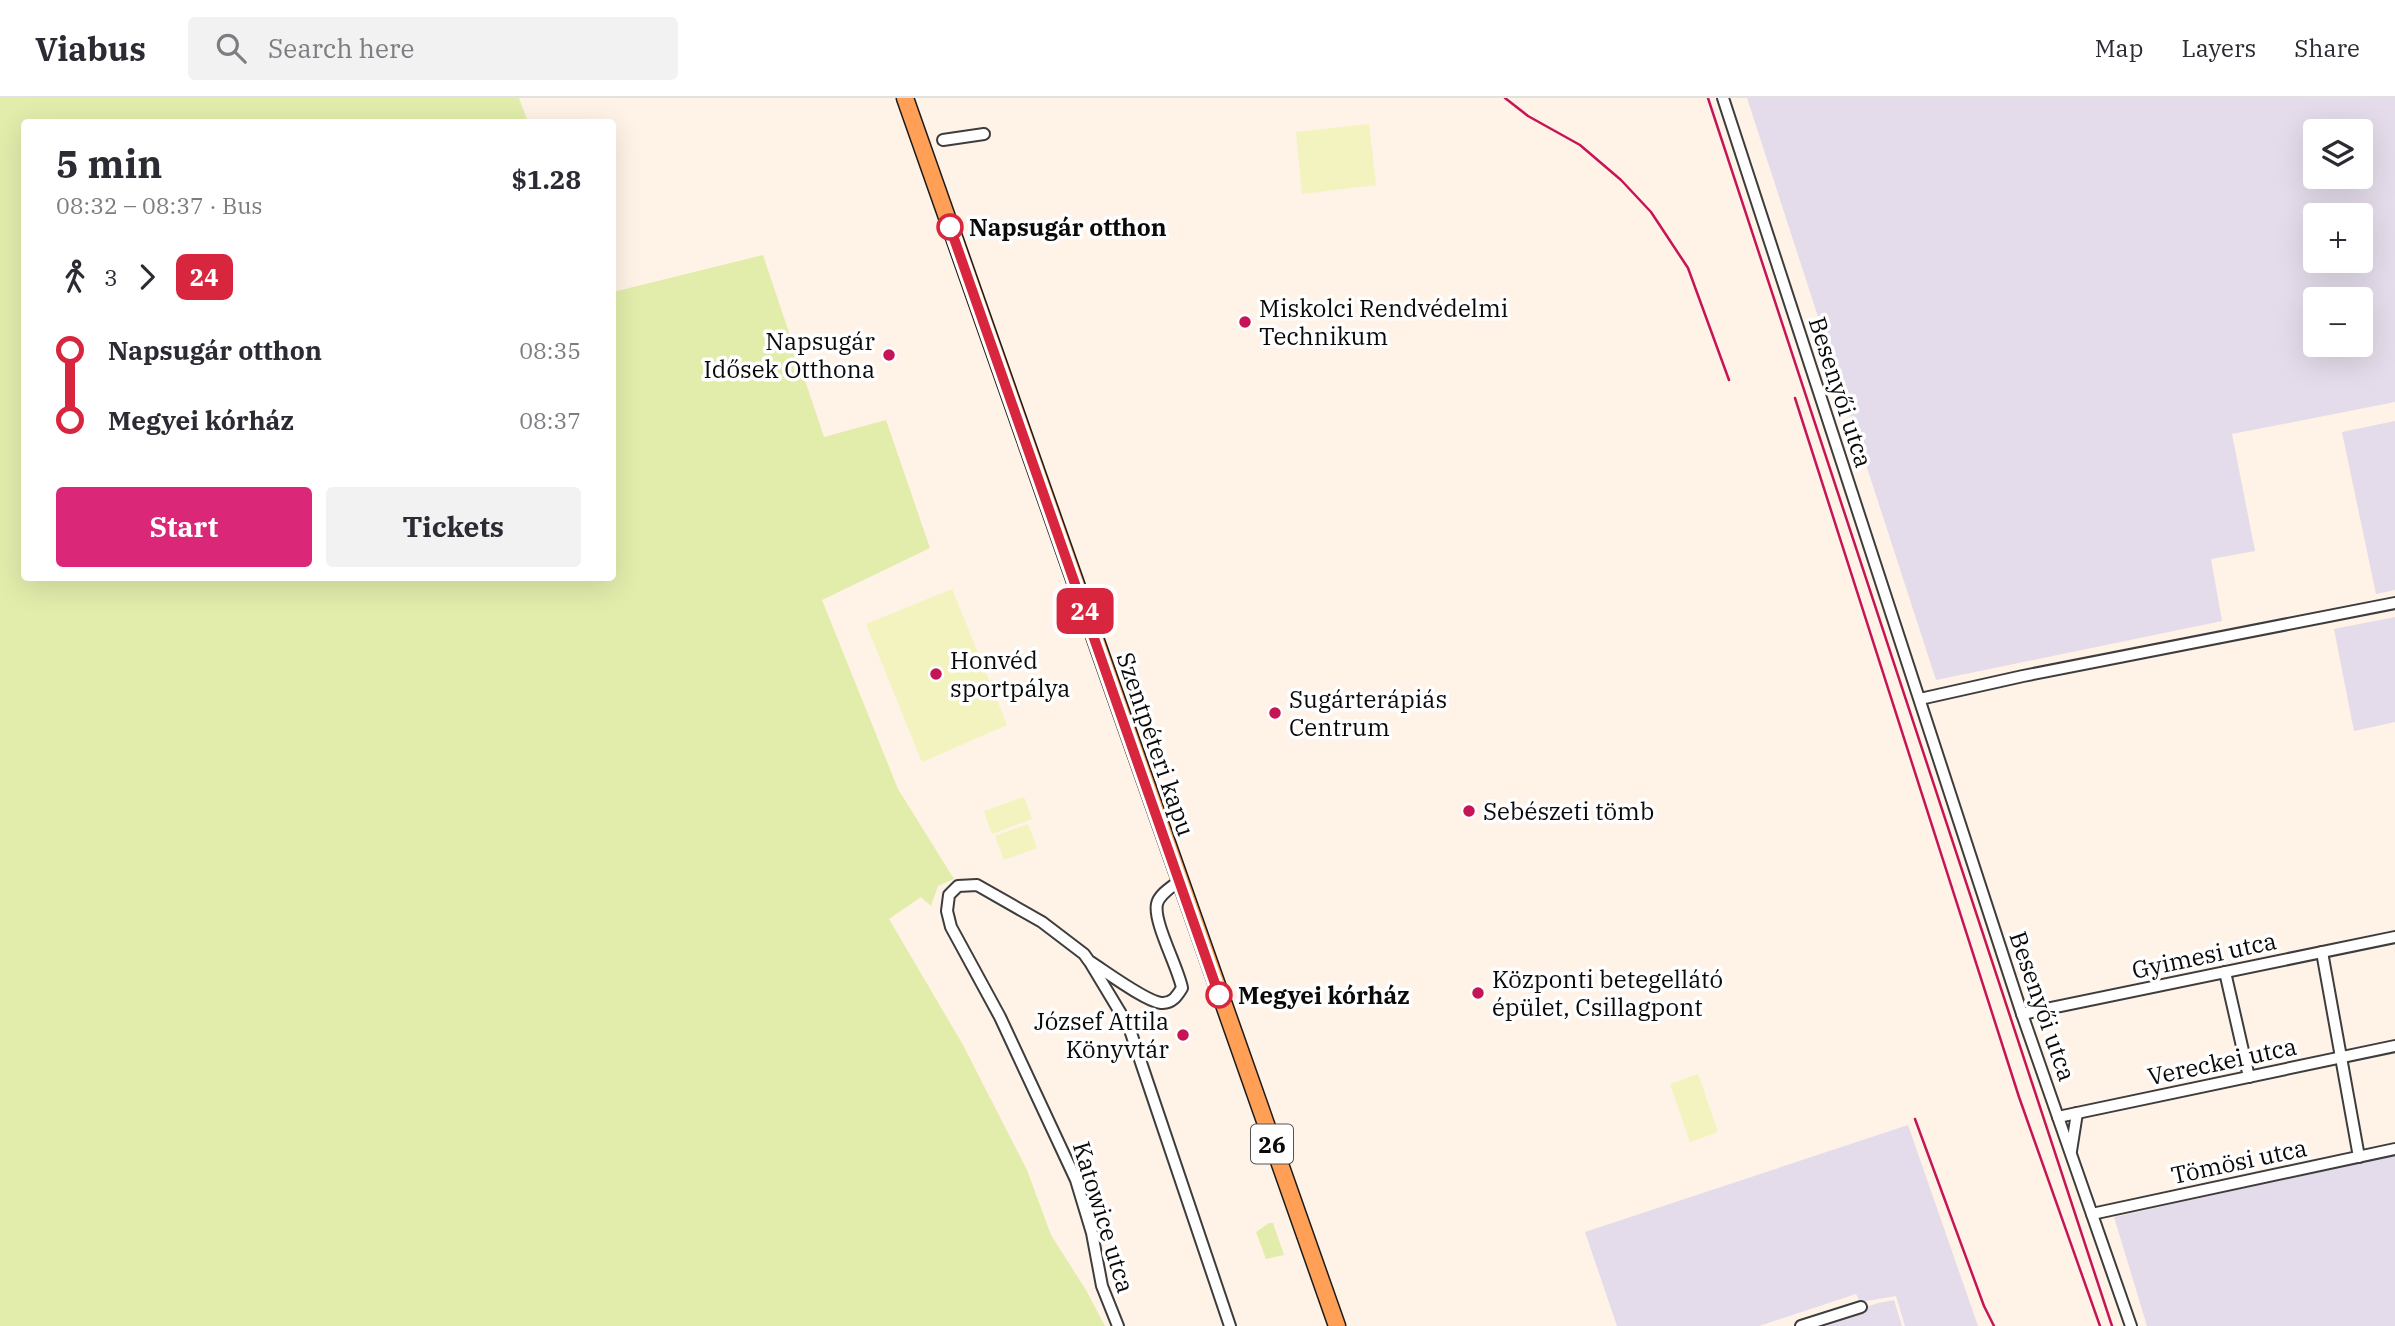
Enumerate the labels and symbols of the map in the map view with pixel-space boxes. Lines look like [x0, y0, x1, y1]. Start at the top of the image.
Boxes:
place label: Napsugár otthon [969, 211, 1167, 243]
marker: Napsugár otthon [937, 214, 963, 240]
place label: Miskolci Rendvédelmi Technikum [1259, 292, 1508, 352]
street label: Besenyői utca [1802, 313, 1880, 471]
marker: Miskolci Rendvédelmi Technikum [1237, 314, 1253, 330]
place label: Napsugár Idősek Otthona [704, 325, 875, 385]
marker: Napsugár Idősek Otthona [881, 347, 897, 363]
line badge: 24 [1054, 588, 1116, 634]
place label: Honvéd sportpálya [950, 644, 1070, 704]
street label: Szentpéteri kapu [1110, 648, 1202, 840]
marker: Honvéd sportpálya [928, 666, 944, 682]
place label: Sugárterápiás Centrum [1289, 683, 1447, 743]
marker: Sugárterápiás Centrum [1267, 705, 1283, 721]
place label: Sebészeti tömb [1483, 795, 1654, 827]
marker: Sebészeti tömb [1461, 803, 1477, 819]
street label: Gyimesi utca [2129, 924, 2279, 986]
street label: Besenyői utca [2002, 927, 2084, 1085]
place label: Központi betegellátó épület, Csillagpont [1492, 963, 1723, 1023]
place label: Megyei kórház [1238, 979, 1410, 1011]
marker: Megyei kórház [1206, 982, 1232, 1008]
marker: Központi betegellátó épület, Csillagpont [1470, 985, 1486, 1001]
place label: József Attila Könyvtár [1034, 1005, 1169, 1065]
marker: József Attila Könyvtár [1175, 1027, 1191, 1043]
street label: Vereckei utca [2144, 1030, 2300, 1092]
road number: 26 [1251, 1124, 1293, 1163]
street label: Tömösi utca [2168, 1131, 2310, 1191]
street label: Katowice utca [1066, 1137, 1142, 1297]

